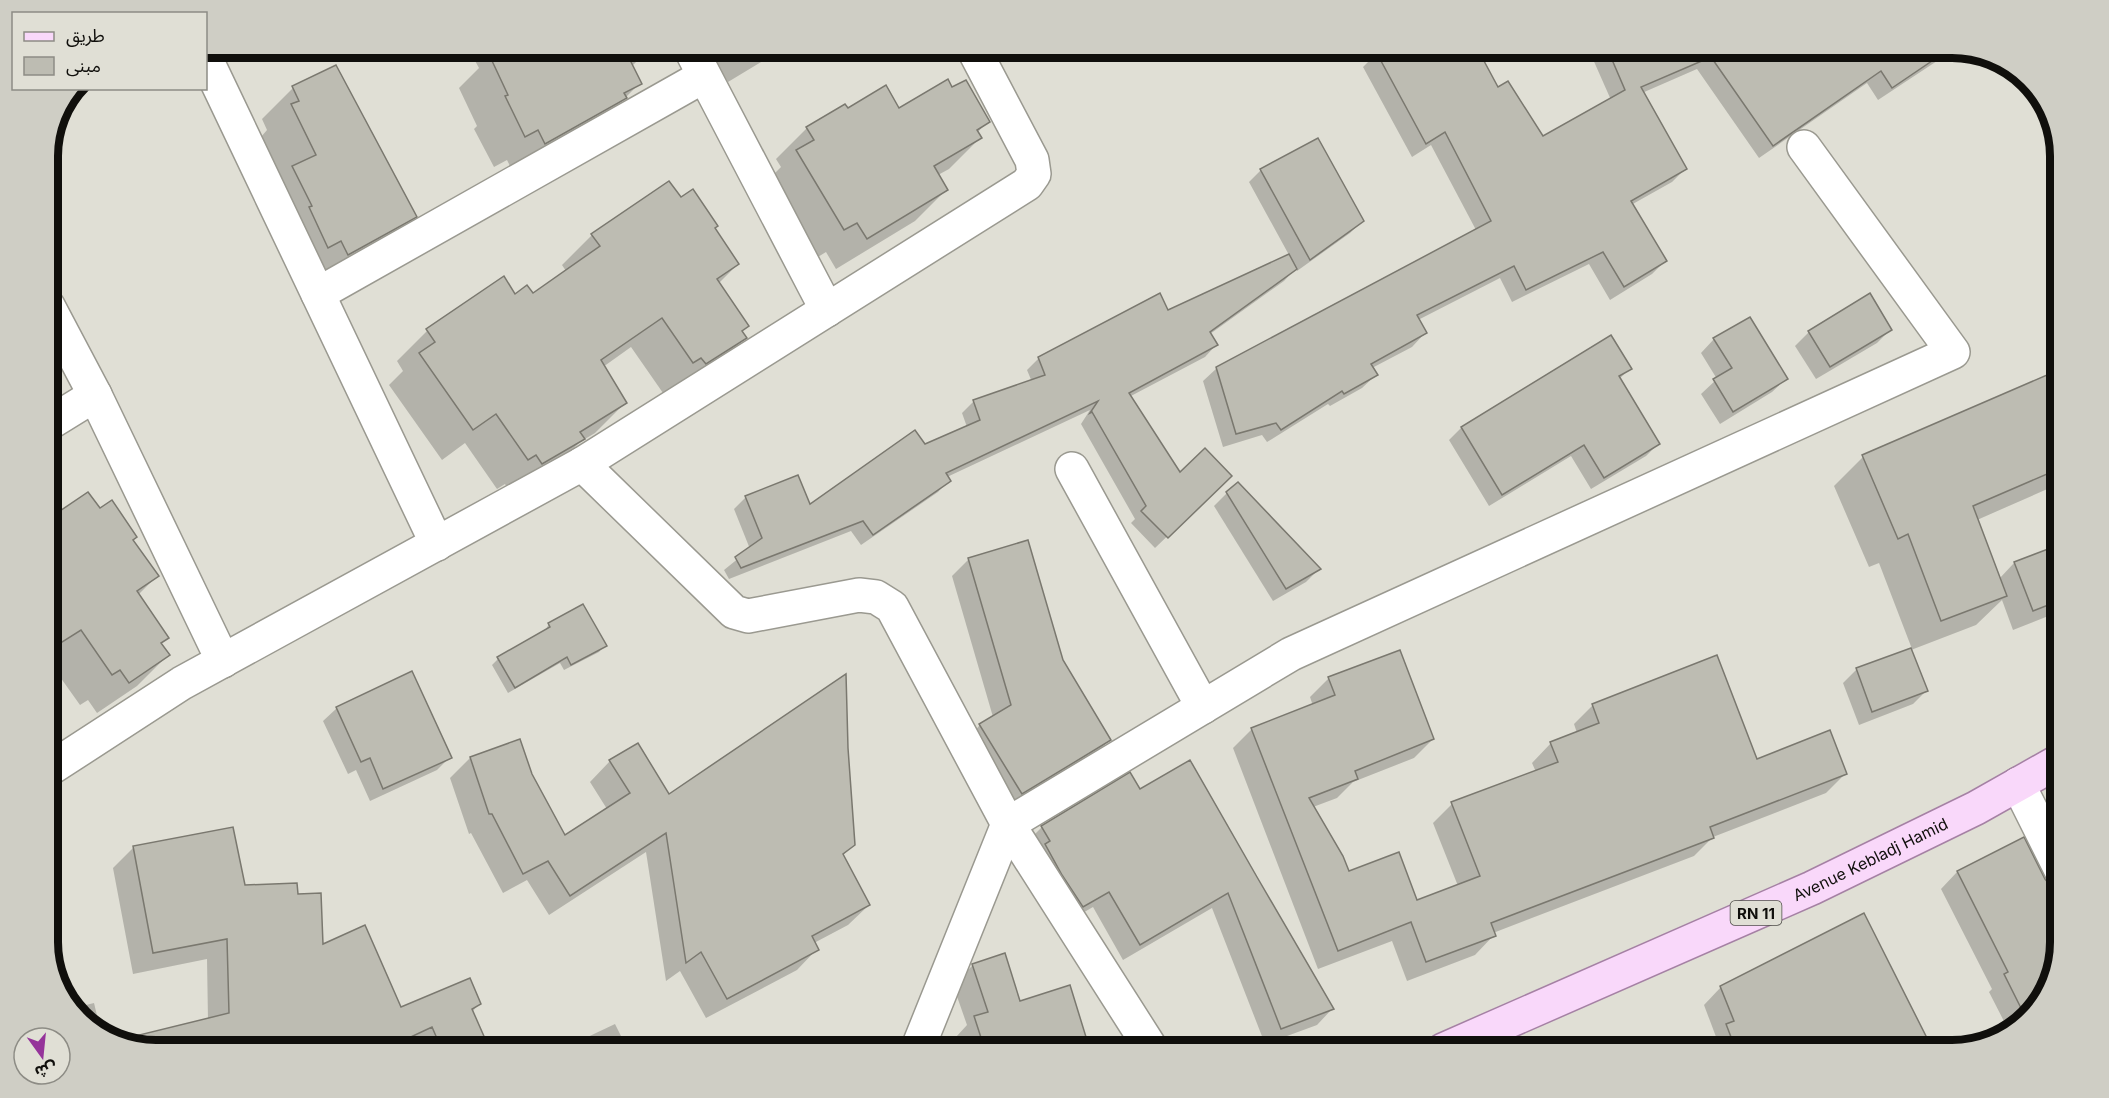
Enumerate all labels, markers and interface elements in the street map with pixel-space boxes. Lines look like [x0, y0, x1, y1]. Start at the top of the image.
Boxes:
legend [12, 12, 207, 90]
text: طريق [66, 25, 105, 47]
text: مبنى [66, 55, 101, 77]
street label: Avenue Kebladj Hamid [1790, 813, 1951, 905]
road number: RN 11 [1730, 901, 1782, 925]
north arrow [12, 1026, 72, 1086]
text: ش [33, 1058, 59, 1083]

